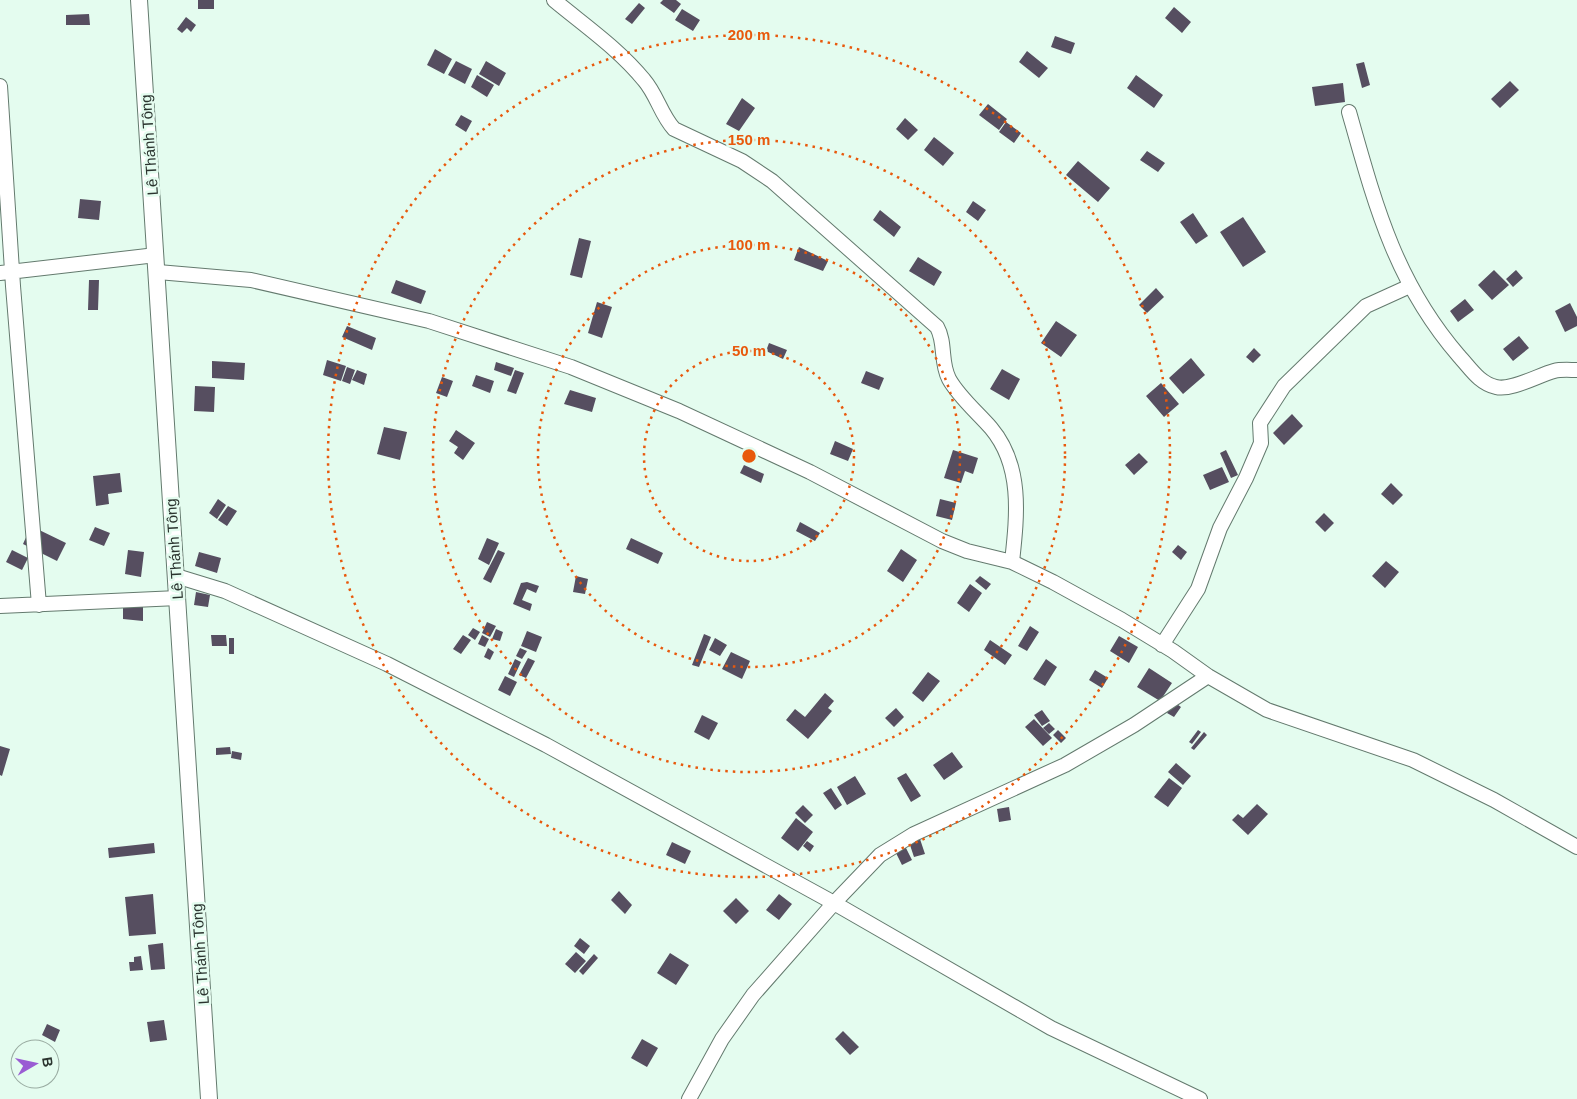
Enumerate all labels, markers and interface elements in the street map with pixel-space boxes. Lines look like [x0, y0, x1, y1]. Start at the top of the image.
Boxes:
text: 200 m [728, 26, 770, 43]
street label: Lê Thánh Tông [137, 94, 161, 196]
text: 150 m [728, 131, 770, 148]
text: 100 m [728, 236, 770, 253]
text: 50 m [732, 342, 766, 359]
centre of rings [740, 447, 758, 465]
street label: Lê Thánh Tông [162, 498, 186, 600]
street label: Lê Thánh Tông [188, 903, 212, 1005]
north arrow [10, 1039, 60, 1089]
text: B [39, 1056, 57, 1068]

